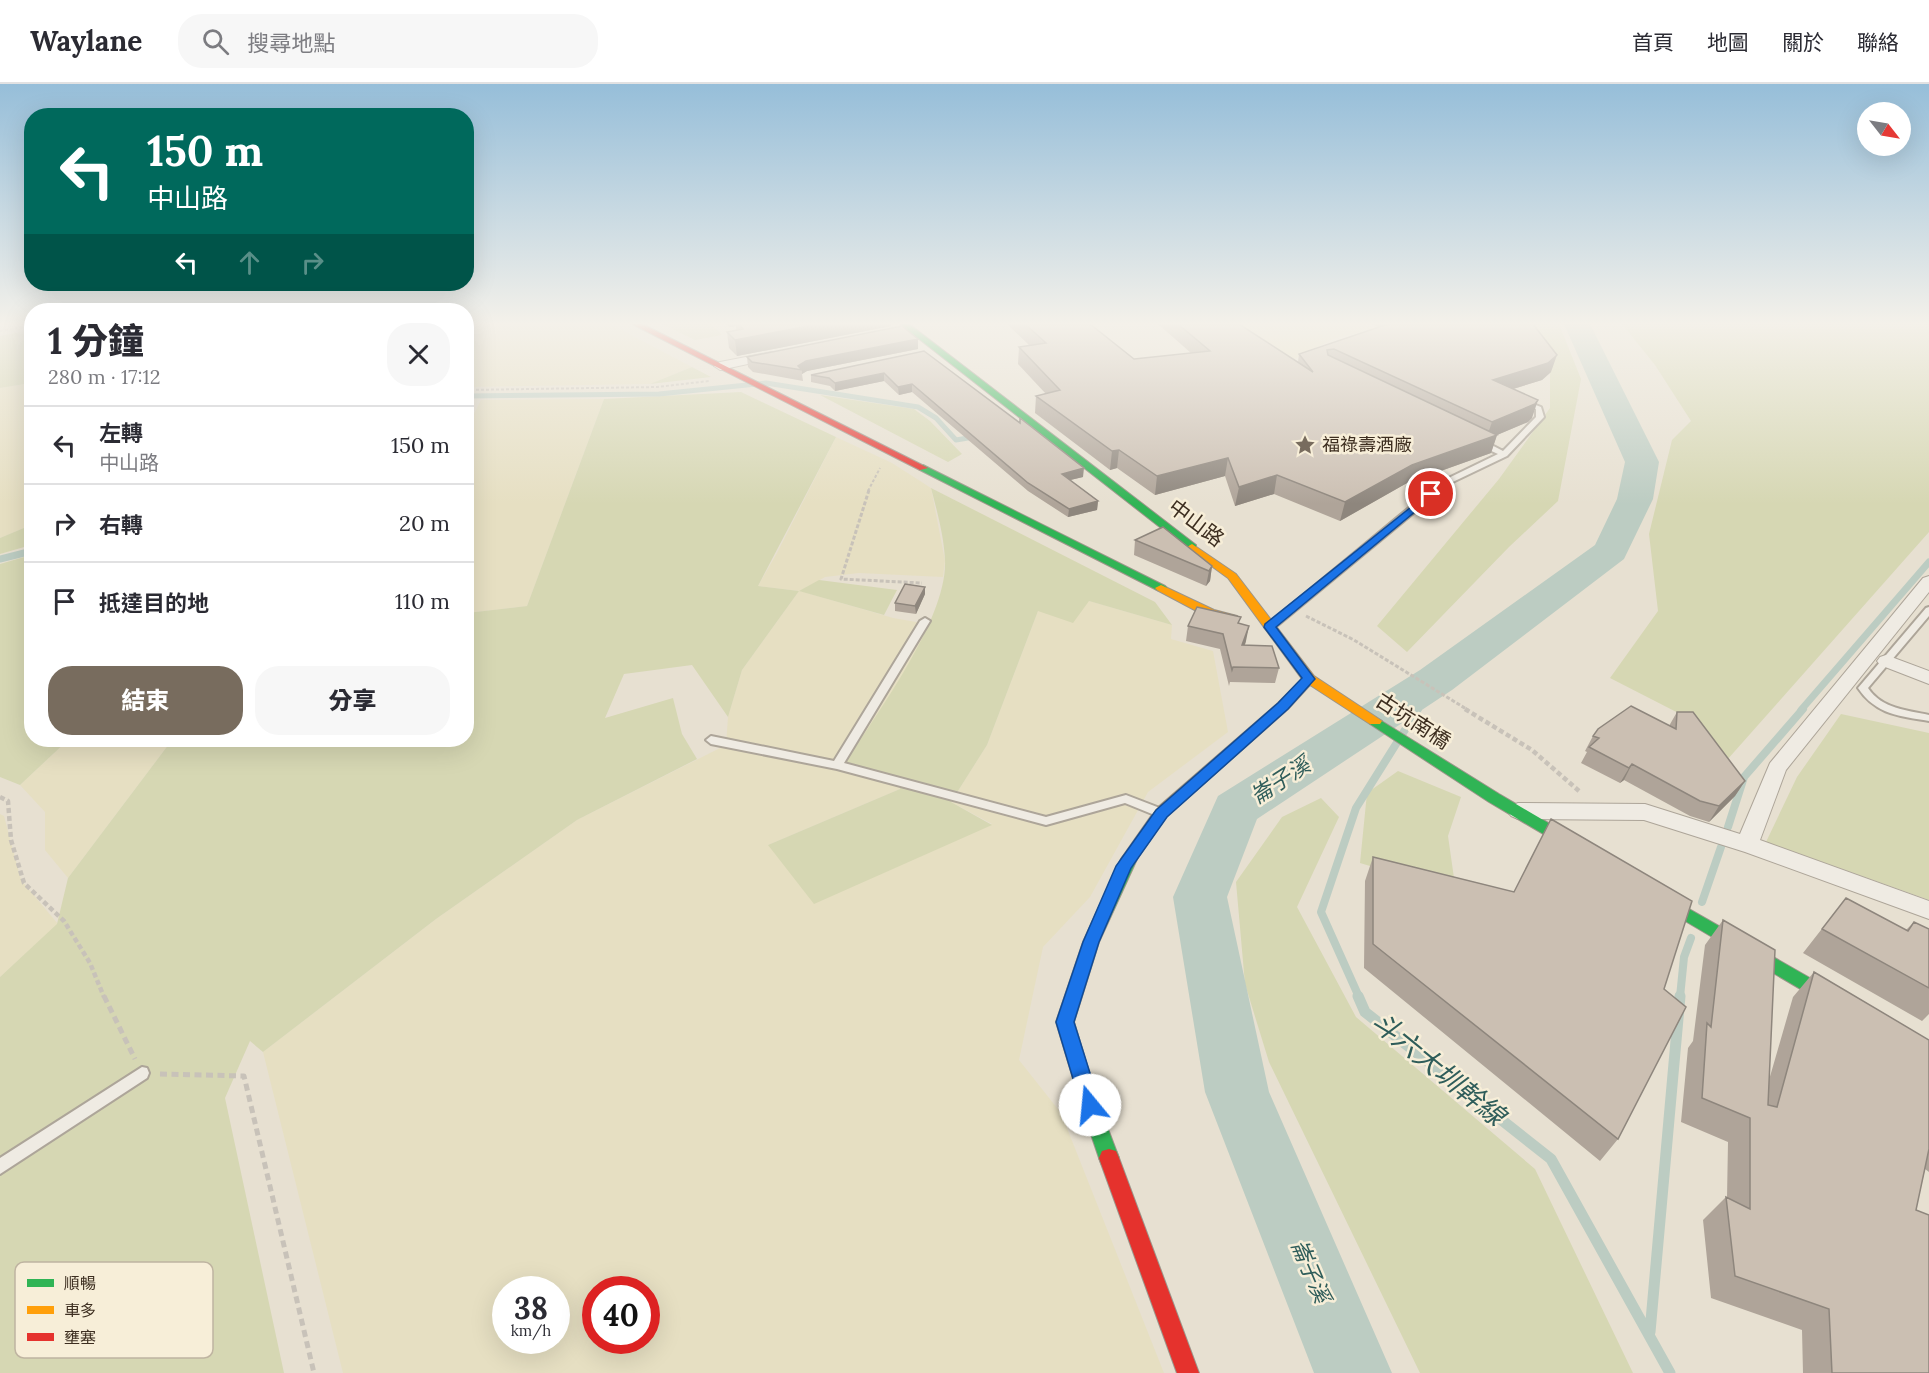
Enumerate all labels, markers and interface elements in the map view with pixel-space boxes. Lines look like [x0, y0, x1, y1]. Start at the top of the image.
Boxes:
search box [178, 14, 598, 68]
text: Waylane [30, 23, 142, 59]
icon: search [199, 25, 232, 58]
text: 搜尋地點 [247, 29, 335, 57]
text: 首頁 [1632, 29, 1674, 56]
text: 地圖 [1707, 29, 1749, 56]
text: 關於 [1782, 29, 1824, 56]
text: 聯絡 [1857, 29, 1899, 56]
north arrow [1857, 102, 1911, 156]
map controls [1857, 102, 1911, 156]
text: 150 m [147, 124, 263, 178]
icon: left [48, 132, 126, 210]
text: 中山路 [147, 181, 228, 215]
icon: left [170, 246, 203, 279]
icon: ahead [233, 246, 266, 279]
icon: right [296, 246, 329, 279]
text: 1 分鐘 [48, 318, 144, 364]
button: close [387, 323, 450, 386]
text: 280 m · 17:12 [48, 364, 161, 389]
text: 左轉 [99, 419, 143, 447]
icon: left [48, 429, 81, 462]
text: 150 m [391, 431, 450, 459]
place icon: 福祿壽酒廠 [1293, 433, 1317, 457]
place label: 福祿壽酒廠 [1322, 433, 1412, 456]
text: 中山路 [99, 450, 159, 475]
pin [1405, 468, 1456, 519]
icon: arrive [1414, 477, 1447, 510]
street label: 中山路 [1163, 493, 1230, 552]
icon: right [48, 507, 81, 540]
text: 20 m [399, 509, 450, 537]
text: 右轉 [99, 511, 143, 539]
icon: arrive [48, 585, 81, 618]
text: 110 m [395, 587, 450, 615]
text: 抵達目的地 [99, 589, 209, 617]
button: 結束 [48, 666, 243, 735]
button: 分享 [255, 666, 450, 735]
street label: 古坑南橋 [1371, 686, 1456, 755]
water label: 崙子溪 [1245, 749, 1318, 810]
water label: 斗六大圳幹線 [1365, 1004, 1515, 1134]
position arrow [1058, 1073, 1122, 1137]
water label: 崙子溪 [1285, 1235, 1338, 1310]
legend [15, 1262, 213, 1358]
text: 順暢 [64, 1273, 96, 1293]
speed limit sign: 40 [582, 1276, 660, 1354]
text: 38 [514, 1289, 548, 1327]
text: 車多 [64, 1300, 96, 1320]
text: km/h [511, 1321, 551, 1340]
text: 壅塞 [64, 1327, 96, 1347]

